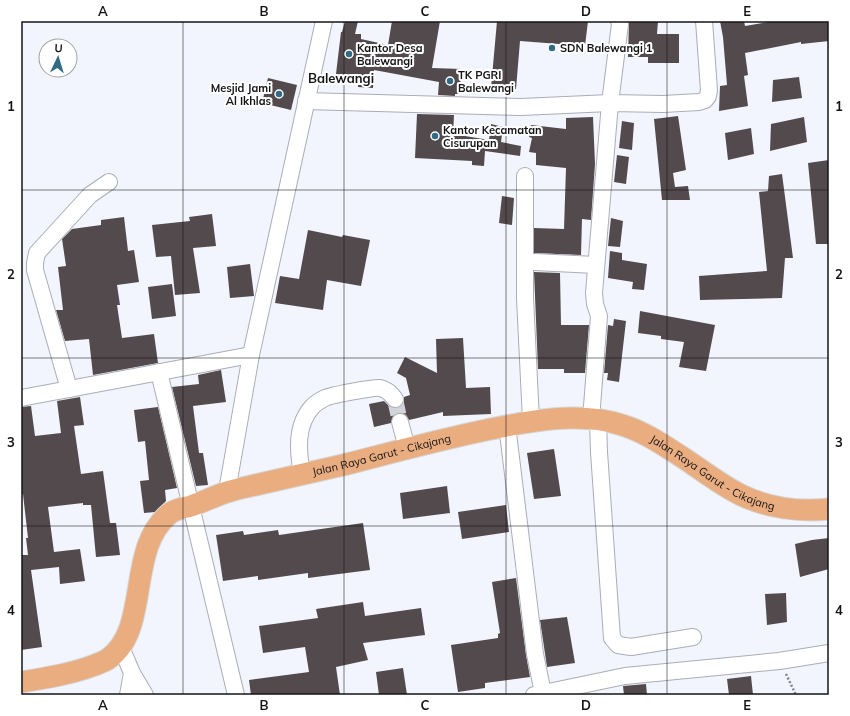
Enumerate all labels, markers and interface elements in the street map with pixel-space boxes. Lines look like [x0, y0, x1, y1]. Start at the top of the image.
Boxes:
text: A [98, 3, 108, 19]
text: B [260, 3, 269, 19]
text: C [421, 3, 430, 19]
text: D [581, 3, 591, 19]
text: E [743, 3, 751, 19]
north arrow [38, 38, 78, 78]
text: U [54, 41, 63, 55]
place label: Kantor Desa Balewangi [357, 41, 423, 68]
place label: SDN Balewangi 1 [560, 41, 653, 55]
marker: SDN Balewangi 1 [547, 43, 557, 53]
marker: Kantor Desa Balewangi [344, 49, 354, 59]
place label: TK PGRI Balewangi [458, 68, 514, 95]
district label: Balewangi [308, 70, 374, 86]
marker: TK PGRI Balewangi [445, 76, 455, 86]
place label: Mesjid Jami Al Ikhlas [211, 81, 271, 108]
marker: Mesjid Jami Al Ikhlas [274, 89, 284, 99]
text: 1 [7, 98, 15, 114]
text: 1 [835, 98, 843, 114]
place label: Kantor Kecamatan Cisurupan [443, 123, 542, 150]
marker: Kantor Kecamatan Cisurupan [430, 131, 440, 141]
text: 2 [7, 266, 15, 282]
text: 2 [835, 266, 843, 282]
street label: Jalan Raya Garut - Cikajang [311, 431, 452, 479]
street label: Jalan Raya Garut - Cikajang [648, 432, 776, 513]
text: 3 [7, 434, 15, 450]
text: 3 [835, 434, 843, 450]
text: 4 [7, 602, 15, 618]
text: 4 [835, 602, 843, 618]
text: A [98, 697, 108, 713]
text: B [260, 697, 269, 713]
text: C [421, 697, 430, 713]
text: D [581, 697, 591, 713]
text: E [743, 697, 751, 713]

